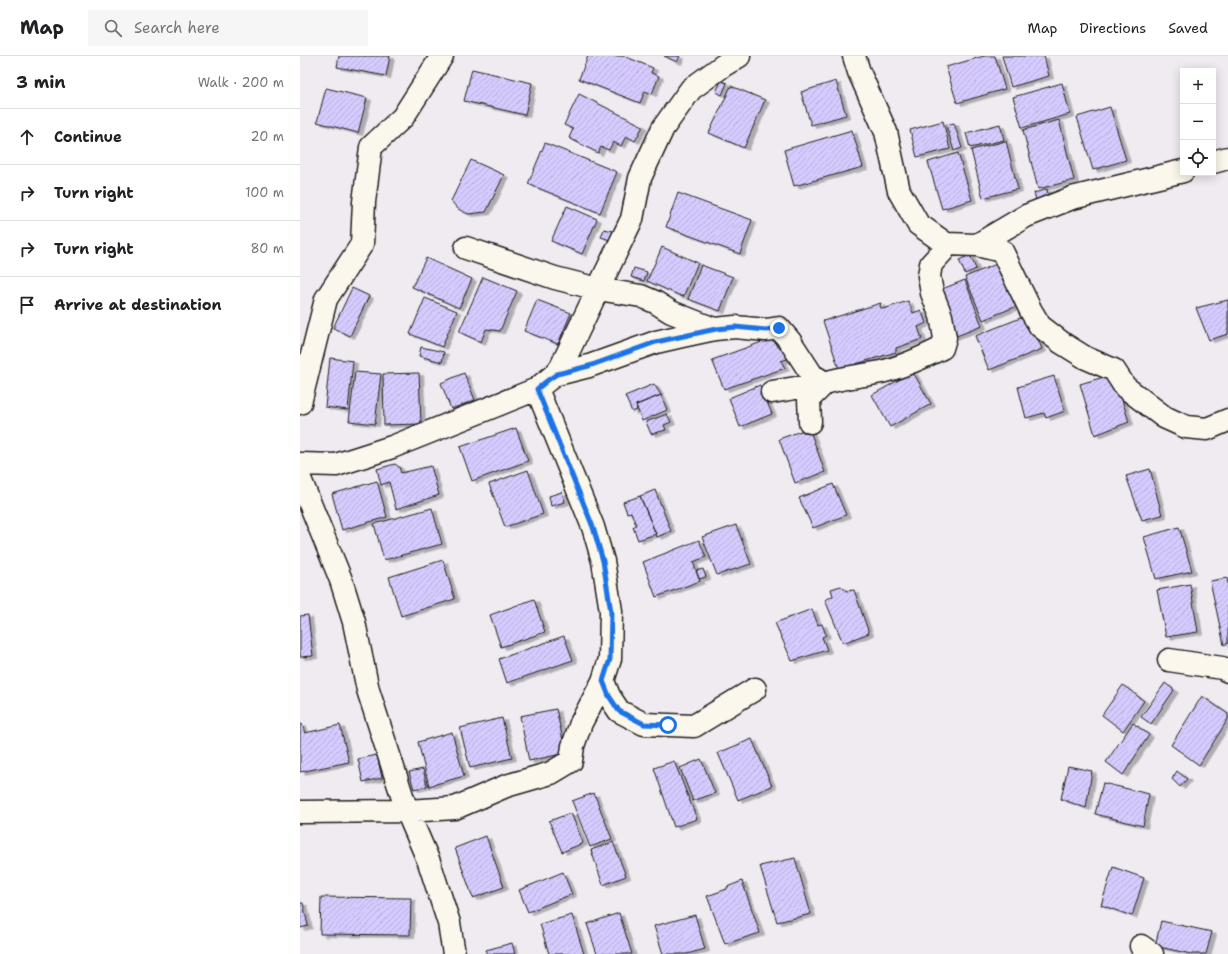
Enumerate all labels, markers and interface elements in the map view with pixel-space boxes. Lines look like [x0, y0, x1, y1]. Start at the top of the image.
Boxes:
search box [88, 10, 368, 46]
text: Map [20, 15, 64, 40]
icon: search [102, 17, 124, 39]
text: Search here [134, 18, 220, 38]
text: Map [1028, 19, 1058, 37]
text: Directions [1080, 19, 1146, 37]
text: Saved [1168, 19, 1208, 37]
map controls [1180, 68, 1216, 176]
button: + [1180, 68, 1216, 104]
text: 3 min [16, 71, 66, 93]
text: Walk · 200 m [198, 74, 284, 91]
button: − [1180, 104, 1216, 140]
icon: ahead [16, 126, 38, 148]
text: Continue [54, 127, 122, 147]
text: 20 m [251, 128, 284, 145]
button: locate [1180, 140, 1216, 176]
icon: right [16, 182, 38, 204]
text: Turn right [54, 183, 134, 203]
text: 100 m [245, 184, 284, 201]
icon: right [16, 238, 38, 260]
text: Turn right [54, 239, 134, 259]
text: 80 m [250, 240, 284, 257]
icon: arrive [16, 294, 38, 316]
text: Arrive at destination [54, 295, 222, 315]
route end [770, 319, 788, 337]
route start [659, 716, 677, 734]

